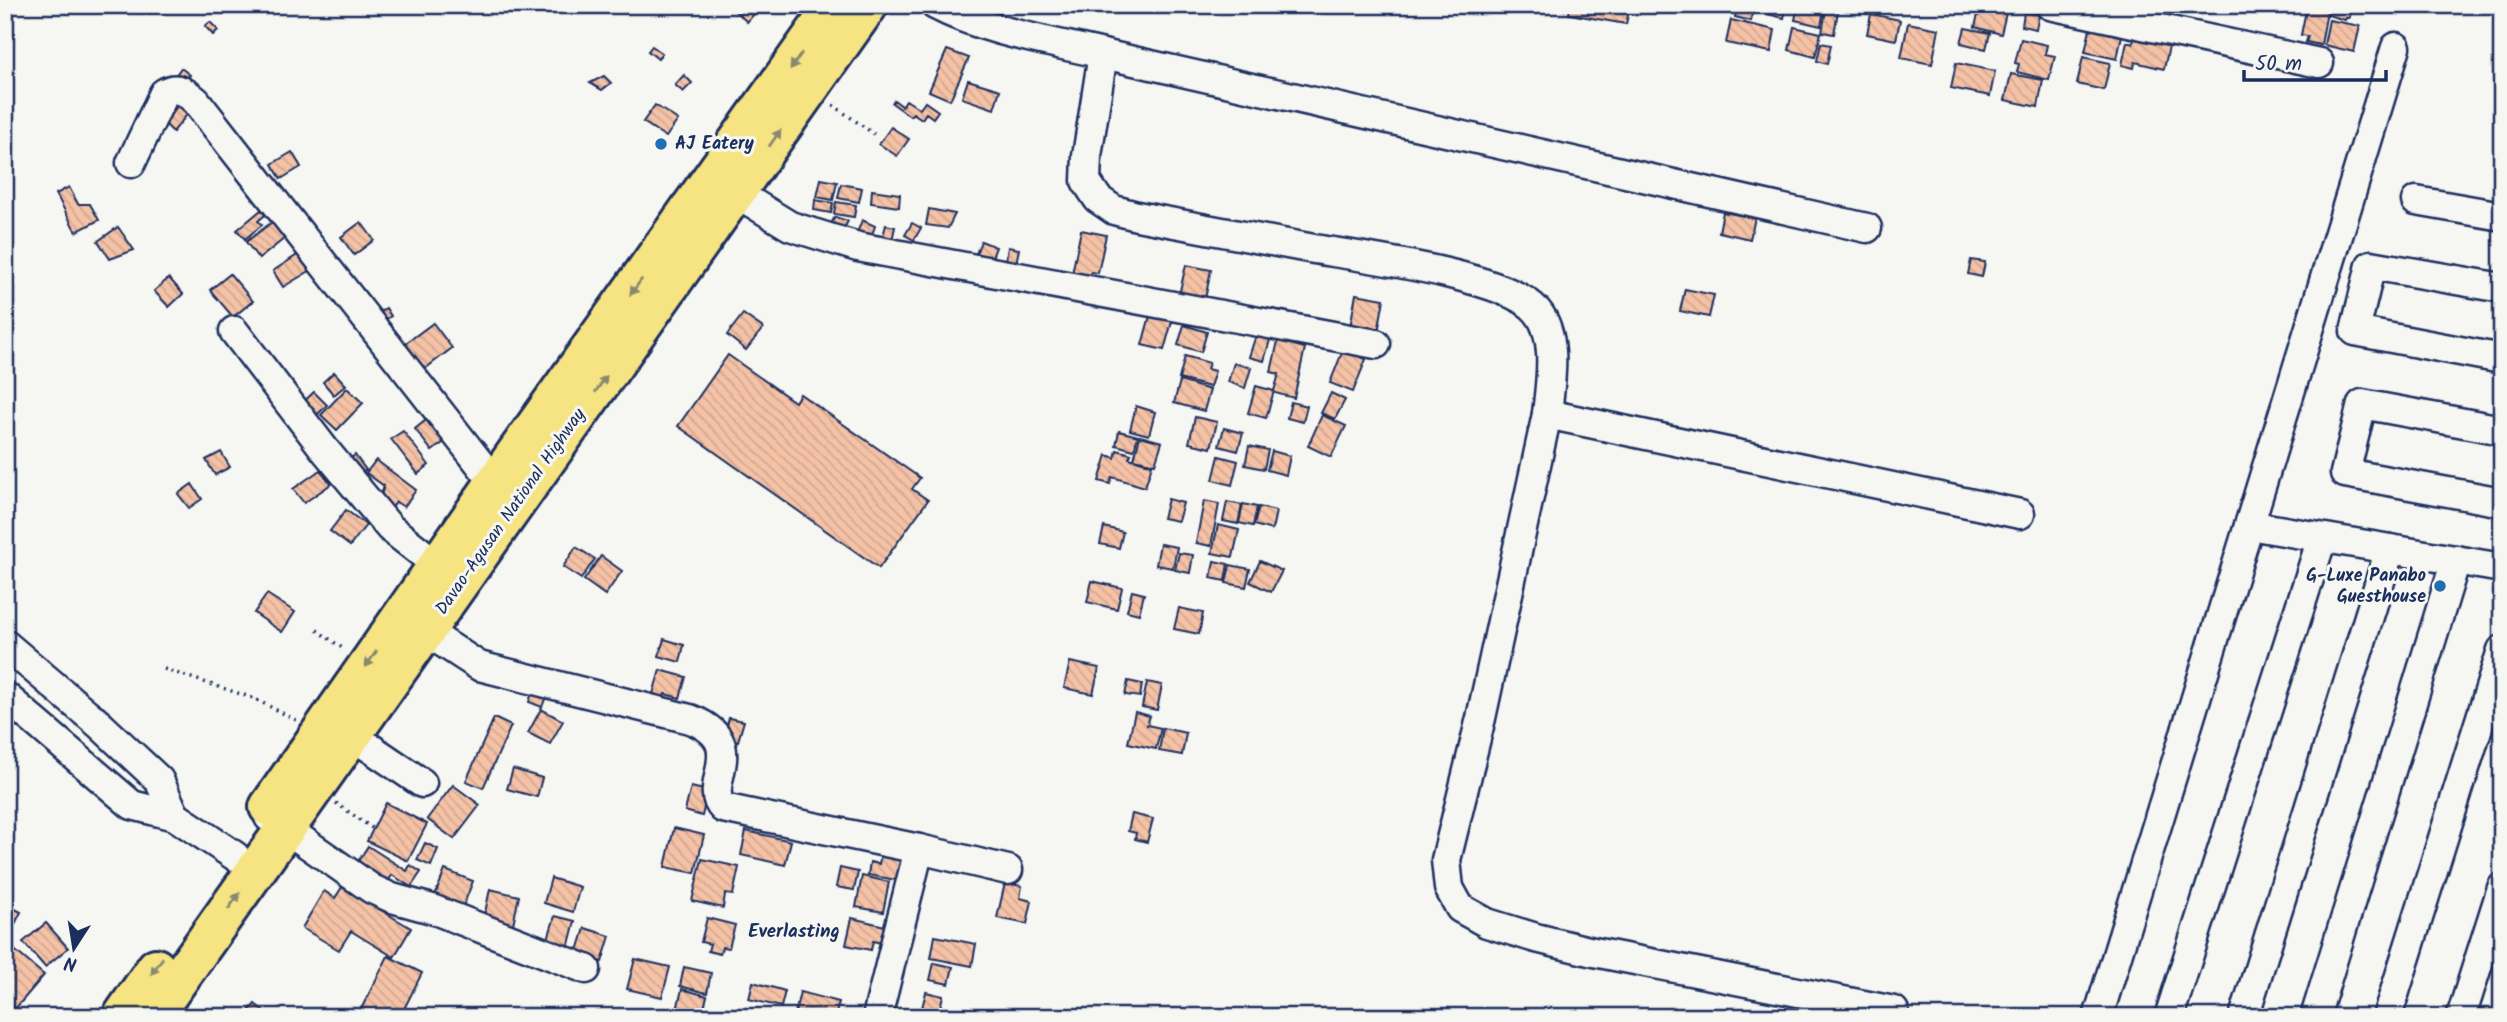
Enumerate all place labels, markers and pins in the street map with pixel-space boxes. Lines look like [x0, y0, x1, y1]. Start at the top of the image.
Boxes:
place label: AJ Eatery [675, 130, 755, 159]
marker: AJ Eatery [653, 136, 669, 152]
place label: G-Luxe Panabo Guesthouse [2306, 562, 2426, 612]
marker: G-Luxe Panabo Guesthouse [2432, 578, 2448, 594]

